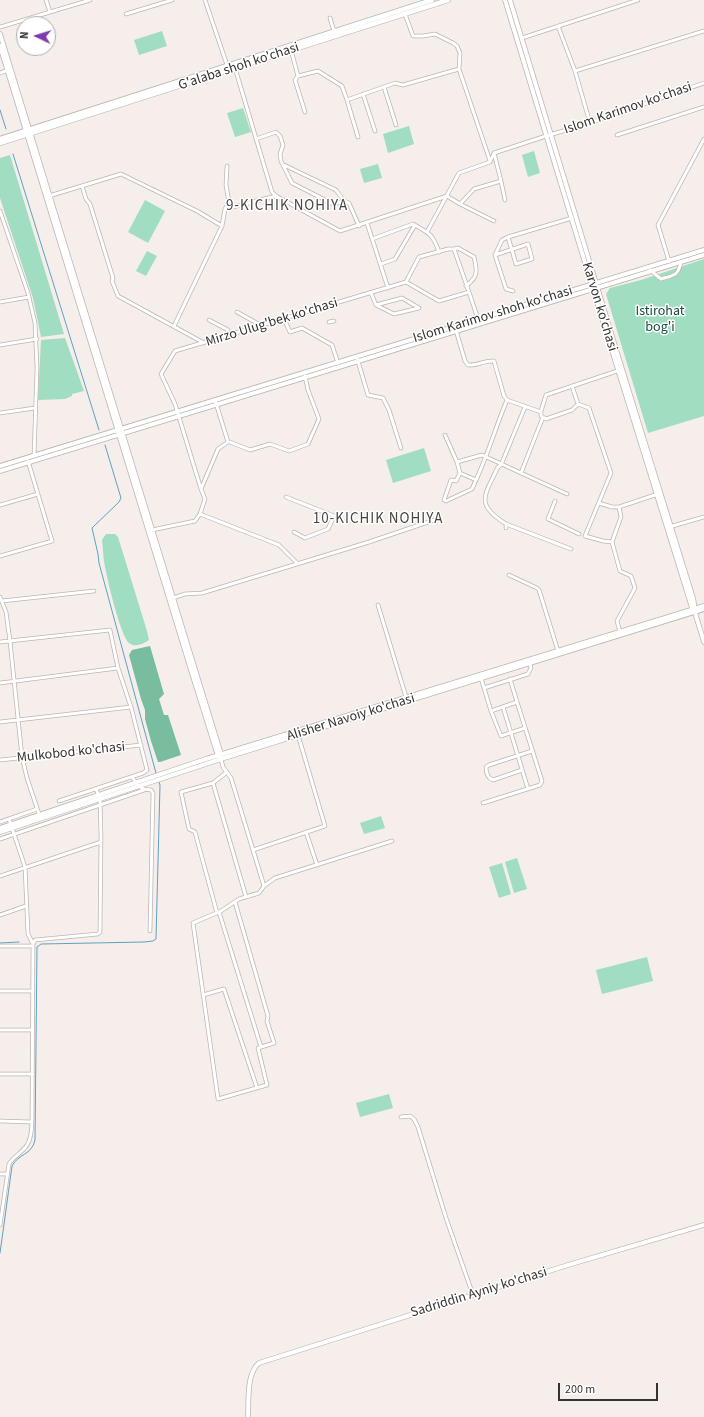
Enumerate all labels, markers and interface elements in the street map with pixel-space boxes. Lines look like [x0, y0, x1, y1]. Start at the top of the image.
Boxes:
north arrow [16, 16, 56, 56]
text: N [17, 31, 32, 39]
street label: G'alaba shoh ko'chasi [176, 40, 302, 94]
street label: Islom Karimov ko‘chasi [562, 79, 694, 139]
district label: 9-KICHIK NOHIYA [226, 198, 348, 216]
street label: Karvon ko'chasi [577, 260, 621, 354]
street label: Islom Karimov shoh ko'chasi [411, 283, 575, 347]
street label: Mirzo Ulug'bek ko'chasi [204, 295, 340, 351]
park label: Istirohat bog'i [636, 304, 684, 336]
district label: 10-KICHIK NOHIYA [313, 511, 443, 529]
street label: Alisher Navoiy ko'chasi [285, 691, 417, 745]
street label: Mulkobod ko'chasi [16, 739, 126, 767]
street label: Sadriddin Ayniy ko'chasi [409, 1264, 549, 1322]
scale bar [560, 1375, 660, 1401]
text: 200 m [565, 1381, 595, 1398]

